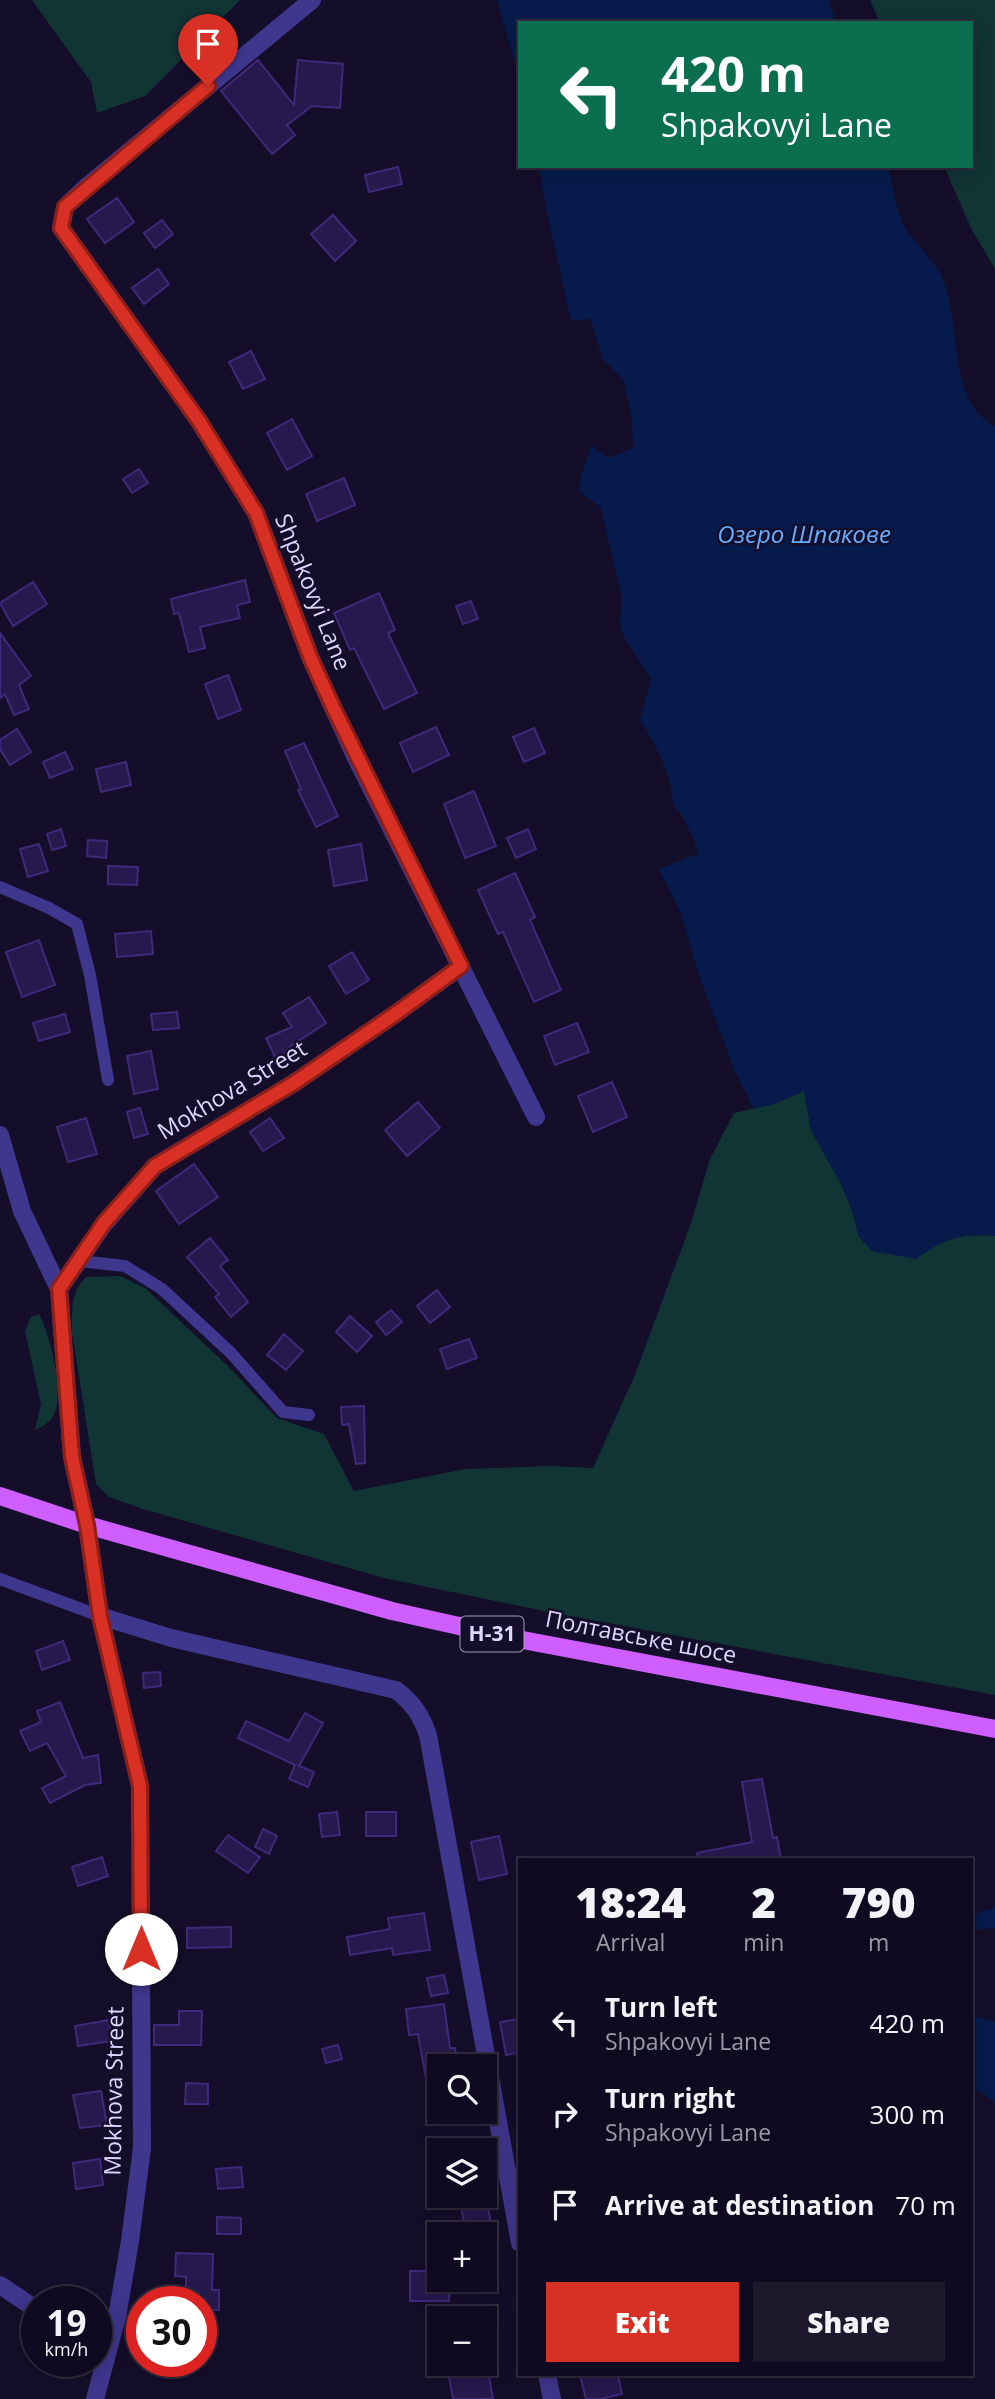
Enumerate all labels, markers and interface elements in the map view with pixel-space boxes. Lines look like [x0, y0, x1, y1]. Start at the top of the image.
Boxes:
pin [178, 14, 238, 86]
icon: arrive [189, 25, 227, 63]
text: 420 m [661, 40, 806, 106]
icon: left [546, 49, 637, 140]
text: Shpakovyi Lane [661, 103, 892, 146]
street label: Shpakovyi Lane [268, 509, 360, 675]
water label: Озеро Шпакове [717, 517, 891, 550]
street label: Mokhova Street [151, 1032, 312, 1146]
street label: Полтавське шосе [543, 1602, 740, 1670]
road number: Н-31 [461, 1616, 524, 1652]
text: 18:24 [575, 1873, 686, 1930]
text: 2 [752, 1873, 776, 1930]
text: 790 [842, 1873, 916, 1930]
position arrow [104, 1912, 178, 1986]
text: Arrival [596, 1926, 665, 1958]
text: min [743, 1926, 784, 1958]
text: m [868, 1926, 889, 1958]
text: Turn left [605, 1989, 717, 2025]
icon: left [546, 2004, 584, 2042]
text: 420 m [870, 2005, 945, 2041]
street label: Mokhova Street [96, 2006, 130, 2176]
text: Shpakovyi Lane [605, 2025, 771, 2057]
map controls [427, 2054, 497, 2376]
button: search [427, 2054, 497, 2124]
text: Turn right [605, 2080, 736, 2116]
icon: right [546, 2095, 584, 2133]
text: 300 m [870, 2096, 945, 2132]
text: Shpakovyi Lane [605, 2116, 771, 2148]
button: layers [427, 2138, 497, 2208]
icon: arrive [546, 2186, 584, 2224]
text: Arrive at destination [605, 2187, 874, 2223]
text: 70 m [895, 2187, 956, 2223]
button: + [427, 2222, 497, 2292]
button: Exit [546, 2282, 739, 2362]
button: Share [753, 2282, 945, 2362]
speed limit sign: 30 [126, 2286, 217, 2377]
text: 19 [46, 2299, 87, 2346]
button: − [427, 2306, 497, 2376]
text: km/h [45, 2337, 88, 2361]

